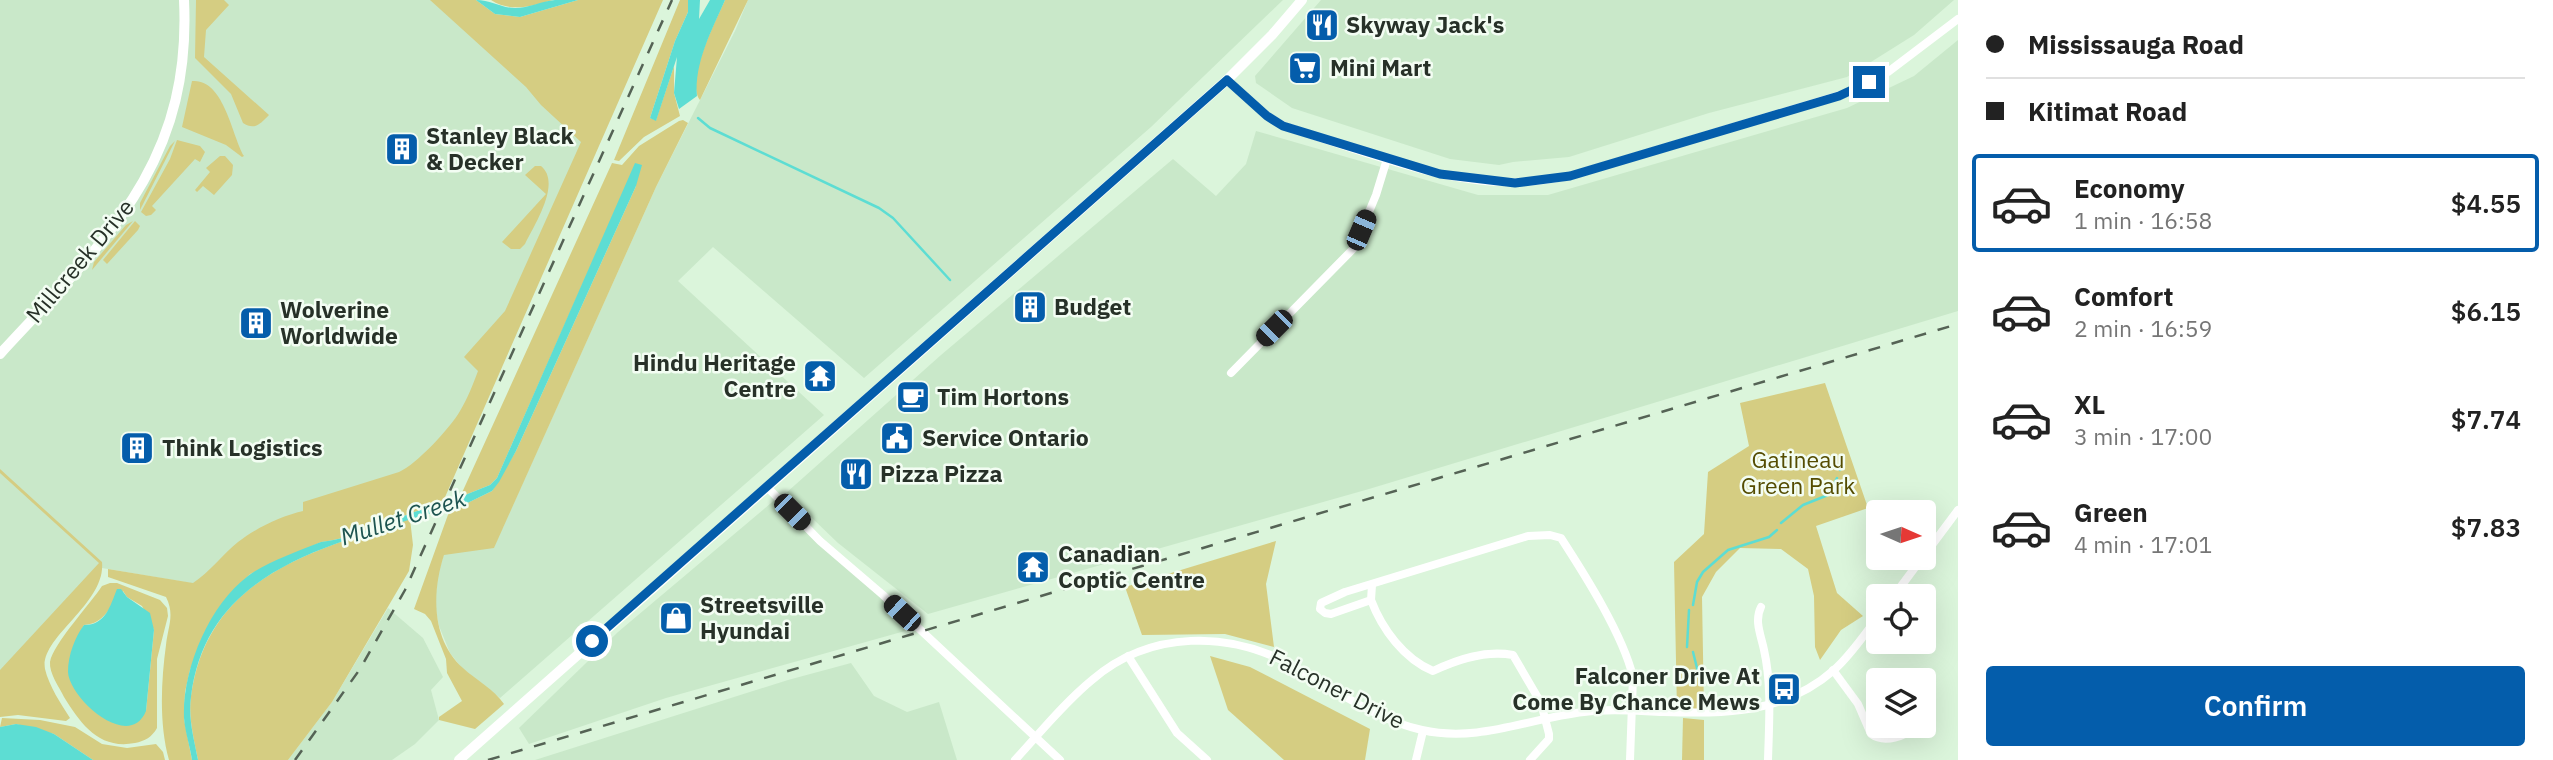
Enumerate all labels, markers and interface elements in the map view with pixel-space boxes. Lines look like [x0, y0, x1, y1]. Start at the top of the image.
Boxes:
restaurant icon: Skyway Jack's [1303, 6, 1341, 44]
place label: Skyway Jack's [1346, 9, 1504, 39]
text: Mississauga Road [2028, 27, 2244, 61]
supermarket icon: Mini Mart [1286, 49, 1324, 87]
place label: Mini Mart [1330, 52, 1431, 82]
route end [1853, 66, 1885, 98]
text: Kitimat Road [2028, 94, 2187, 128]
place label: Stanley Black & Decker [426, 120, 575, 176]
building icon: Stanley Black & Decker [383, 130, 421, 168]
text: Economy [2074, 171, 2185, 205]
icon: car [1990, 172, 2053, 235]
text: $4.55 [2451, 186, 2521, 220]
street label: Millcreek Drive [19, 192, 140, 329]
text: 1 min · 16:58 [2074, 205, 2212, 235]
car [1344, 207, 1379, 253]
text: Comfort [2074, 279, 2173, 313]
icon: car [1990, 280, 2053, 343]
building icon: Budget [1011, 288, 1049, 326]
place label: Budget [1054, 291, 1132, 321]
place label: Wolverine Worldwide [280, 294, 398, 350]
text: $6.15 [2451, 294, 2521, 328]
building icon: Wolverine Worldwide [237, 304, 275, 342]
car [1252, 306, 1297, 350]
text: 2 min · 16:59 [2074, 313, 2212, 343]
place label: Hindu Heritage Centre [633, 347, 796, 403]
temple icon: Hindu Heritage Centre [801, 357, 839, 395]
cafe icon: Tim Hortons [894, 378, 932, 416]
place label: Tim Hortons [937, 381, 1069, 411]
text: XL [2074, 387, 2105, 421]
icon: car [1990, 388, 2053, 451]
text: $7.74 [2451, 402, 2521, 436]
public building icon: Service Ontario [878, 419, 916, 457]
text: 3 min · 17:00 [2074, 421, 2212, 451]
place label: Service Ontario [922, 422, 1089, 452]
building icon: Think Logistics [118, 429, 156, 467]
place label: Think Logistics [162, 432, 323, 462]
park label: Gatineau Green Park [1741, 444, 1855, 500]
restaurant icon: Pizza Pizza [837, 455, 875, 493]
place label: Pizza Pizza [880, 458, 1003, 488]
water label: Mullet Creek [336, 482, 470, 552]
car [770, 490, 815, 534]
text: Green [2074, 495, 2148, 529]
icon: car [1990, 496, 2053, 559]
north arrow [1866, 500, 1936, 570]
map controls [1866, 500, 1936, 738]
text: $7.83 [2451, 510, 2521, 544]
text: 4 min · 17:01 [2074, 529, 2212, 559]
place label: Canadian Coptic Centre [1058, 538, 1205, 594]
temple icon: Canadian Coptic Centre [1014, 548, 1052, 586]
button: locate [1866, 584, 1936, 654]
place label: Streetsville Hyundai [700, 589, 824, 645]
car [880, 591, 925, 635]
shop icon: Streetsville Hyundai [657, 599, 695, 637]
route start [576, 625, 608, 657]
street label: Falconer Drive [1265, 641, 1410, 735]
place label: Falconer Drive At Come By Chance Mews [1512, 660, 1760, 716]
button: Confirm [1986, 666, 2525, 746]
button: layers [1866, 668, 1936, 738]
bus stop icon: Falconer Drive At Come By Chance Mews [1765, 670, 1803, 708]

